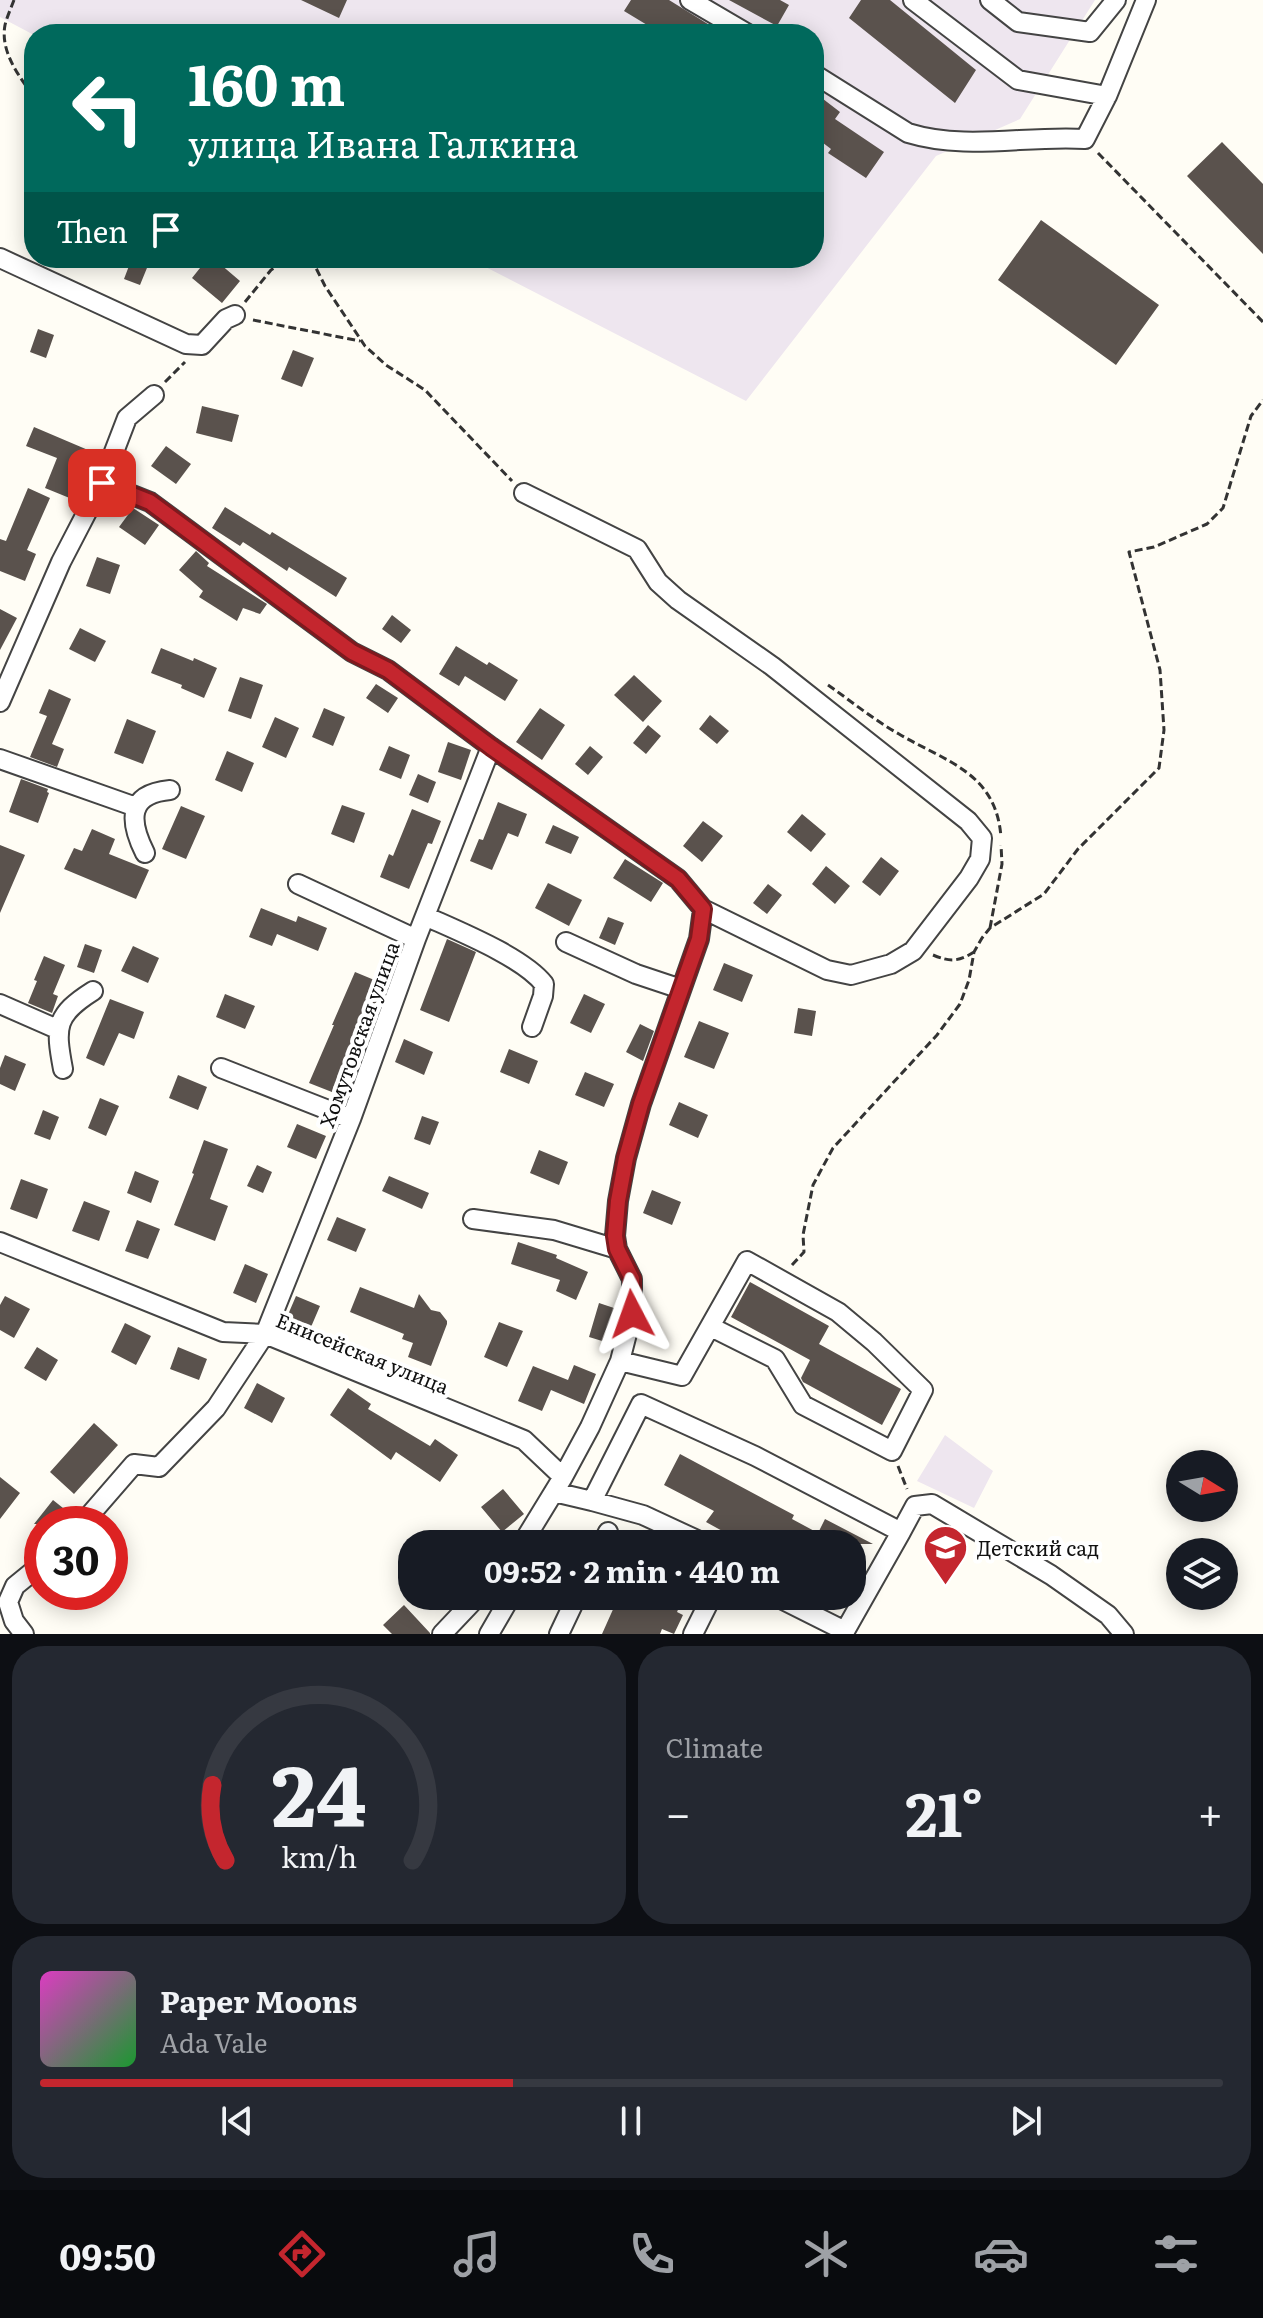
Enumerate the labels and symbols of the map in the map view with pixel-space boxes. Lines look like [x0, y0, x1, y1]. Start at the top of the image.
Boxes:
pin [68, 449, 136, 517]
street label: Хомутовская улица [310, 936, 406, 1131]
position arrow [590, 1272, 674, 1356]
street label: Енисейская улица [272, 1304, 454, 1400]
north arrow [1166, 1450, 1238, 1522]
speed limit sign: 30 [24, 1506, 128, 1610]
school or university icon: Детский сад [922, 1523, 970, 1586]
place label: Детский сад [977, 1532, 1099, 1562]

